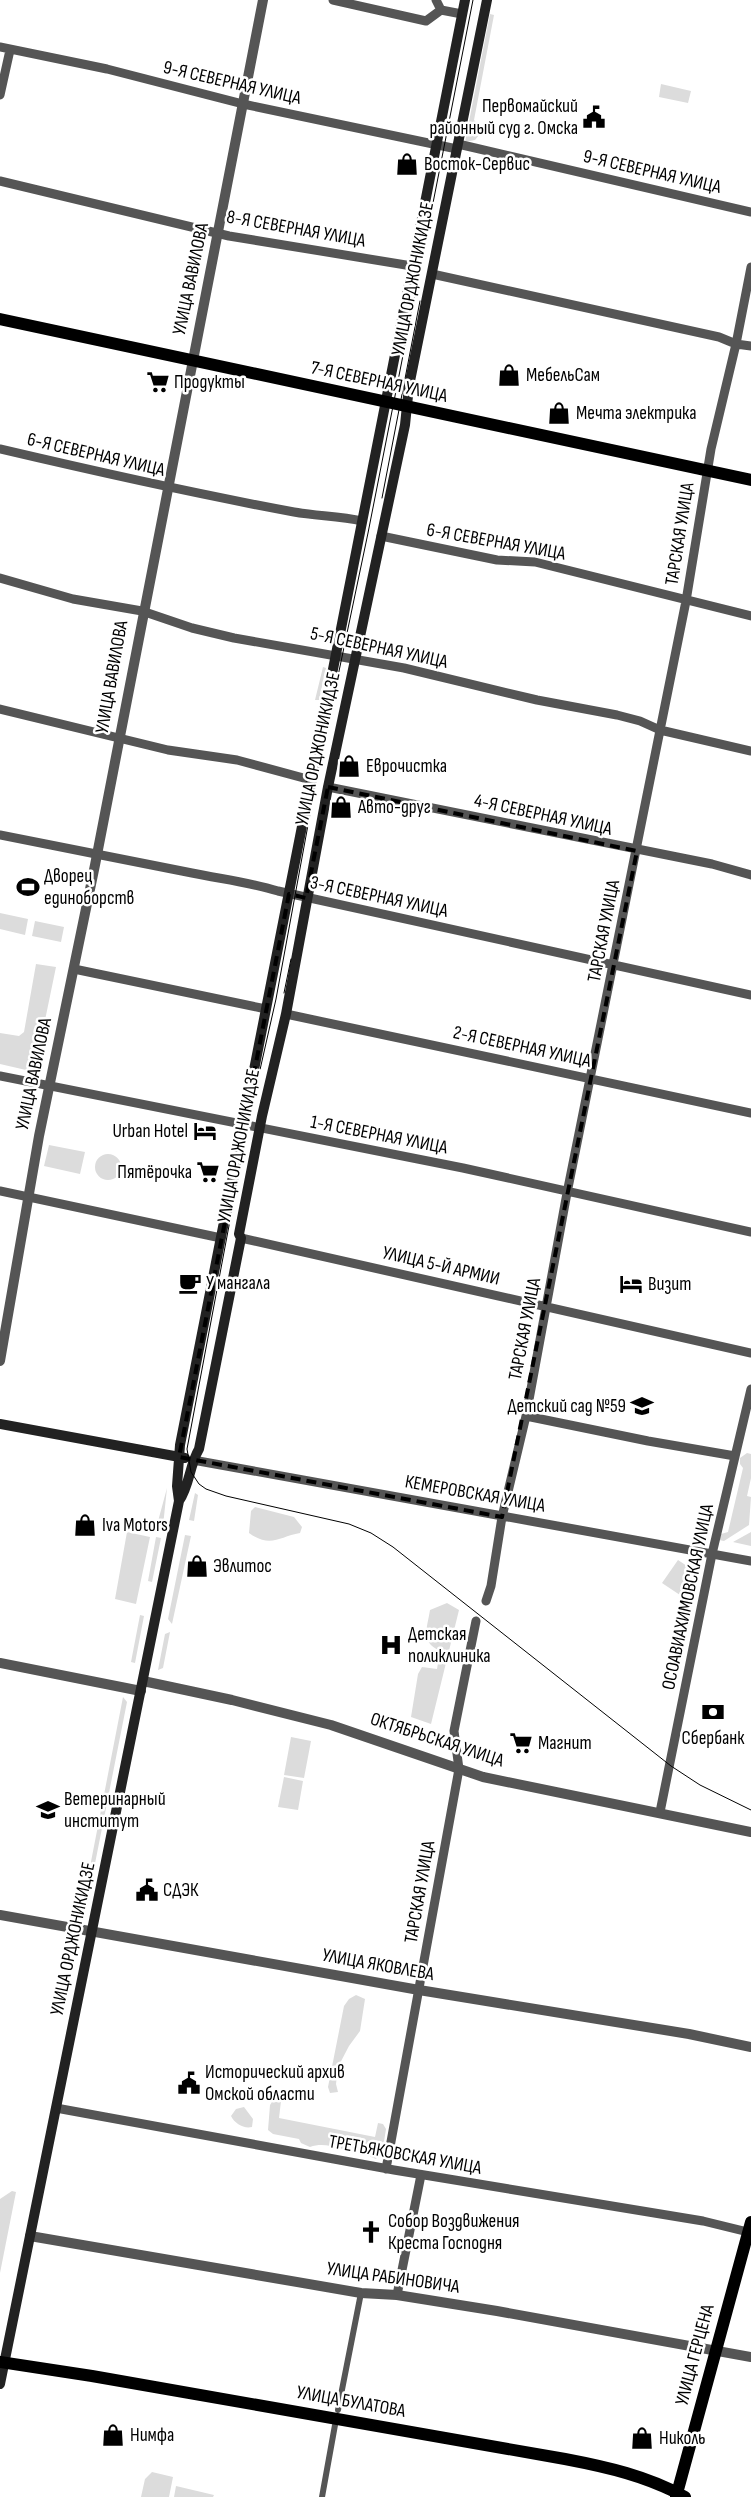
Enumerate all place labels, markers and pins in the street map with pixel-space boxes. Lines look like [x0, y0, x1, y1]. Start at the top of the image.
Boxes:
place label: Первомайский районный суд г. Омска [430, 95, 578, 140]
public building icon: Первомайский районный суд г. Омска [581, 104, 607, 130]
shop icon: Восток-Сервис [394, 151, 420, 177]
place label: Восток-Сервис [424, 153, 530, 176]
shop icon: МебельСам [496, 362, 522, 388]
place label: МебельСам [526, 364, 600, 387]
supermarket icon: Продукты [145, 369, 171, 395]
place label: Продукты [174, 371, 245, 394]
shop icon: Мечта электрика [546, 400, 572, 426]
place label: Мечта электрика [576, 402, 697, 425]
shop icon: Еврочистка [336, 753, 362, 779]
place label: Еврочистка [366, 755, 447, 778]
shop icon: Авто-друг [328, 794, 354, 820]
place label: Авто-друг [357, 796, 431, 819]
place label: Дворец единоборств [44, 865, 135, 910]
sports icon: Дворец единоборств [15, 874, 41, 900]
hotel icon: Urban Hotel [192, 1118, 218, 1144]
place label: Urban Hotel [112, 1120, 188, 1143]
supermarket icon: Пятёрочка [195, 1159, 221, 1185]
place label: Пятёрочка [117, 1161, 192, 1184]
cafe icon: У мангала [177, 1270, 203, 1296]
hotel icon: Визит [618, 1271, 644, 1297]
place label: У мангала [206, 1272, 270, 1295]
place label: Визит [648, 1273, 691, 1296]
school or university icon: Детский сад №59 [629, 1393, 655, 1419]
place label: Детский сад №59 [507, 1395, 626, 1418]
shop icon: Iva Motors [72, 1512, 98, 1538]
place label: Iva Motors [102, 1514, 168, 1537]
shop icon: Эвлитос [184, 1553, 210, 1579]
place label: Эвлитос [213, 1555, 272, 1578]
place label: Детская поликлиника [408, 1623, 491, 1668]
hospital icon: Детская поликлиника [378, 1632, 404, 1658]
bank icon: Сбербанк [700, 1699, 726, 1725]
place label: Сбербанк [682, 1727, 745, 1750]
supermarket icon: Магнит [508, 1730, 534, 1756]
place label: Магнит [538, 1732, 592, 1755]
place label: Ветеринарный институт [64, 1788, 166, 1833]
school or university icon: Ветеринарный институт [35, 1797, 61, 1823]
public building icon: СДЭК [134, 1877, 160, 1903]
place label: СДЭК [163, 1879, 199, 1902]
place label: Исторический архив Омской области [205, 2061, 345, 2106]
public building icon: Исторический архив Омской области [176, 2070, 202, 2096]
place label: Собор Воздвижения Креста Господня [388, 2210, 520, 2255]
church icon: Собор Воздвижения Креста Господня [358, 2219, 384, 2245]
shop icon: Нимфа [100, 2422, 126, 2448]
place label: Нимфа [130, 2424, 174, 2447]
shop icon: Николь [629, 2425, 655, 2451]
place label: Николь [659, 2427, 706, 2450]

